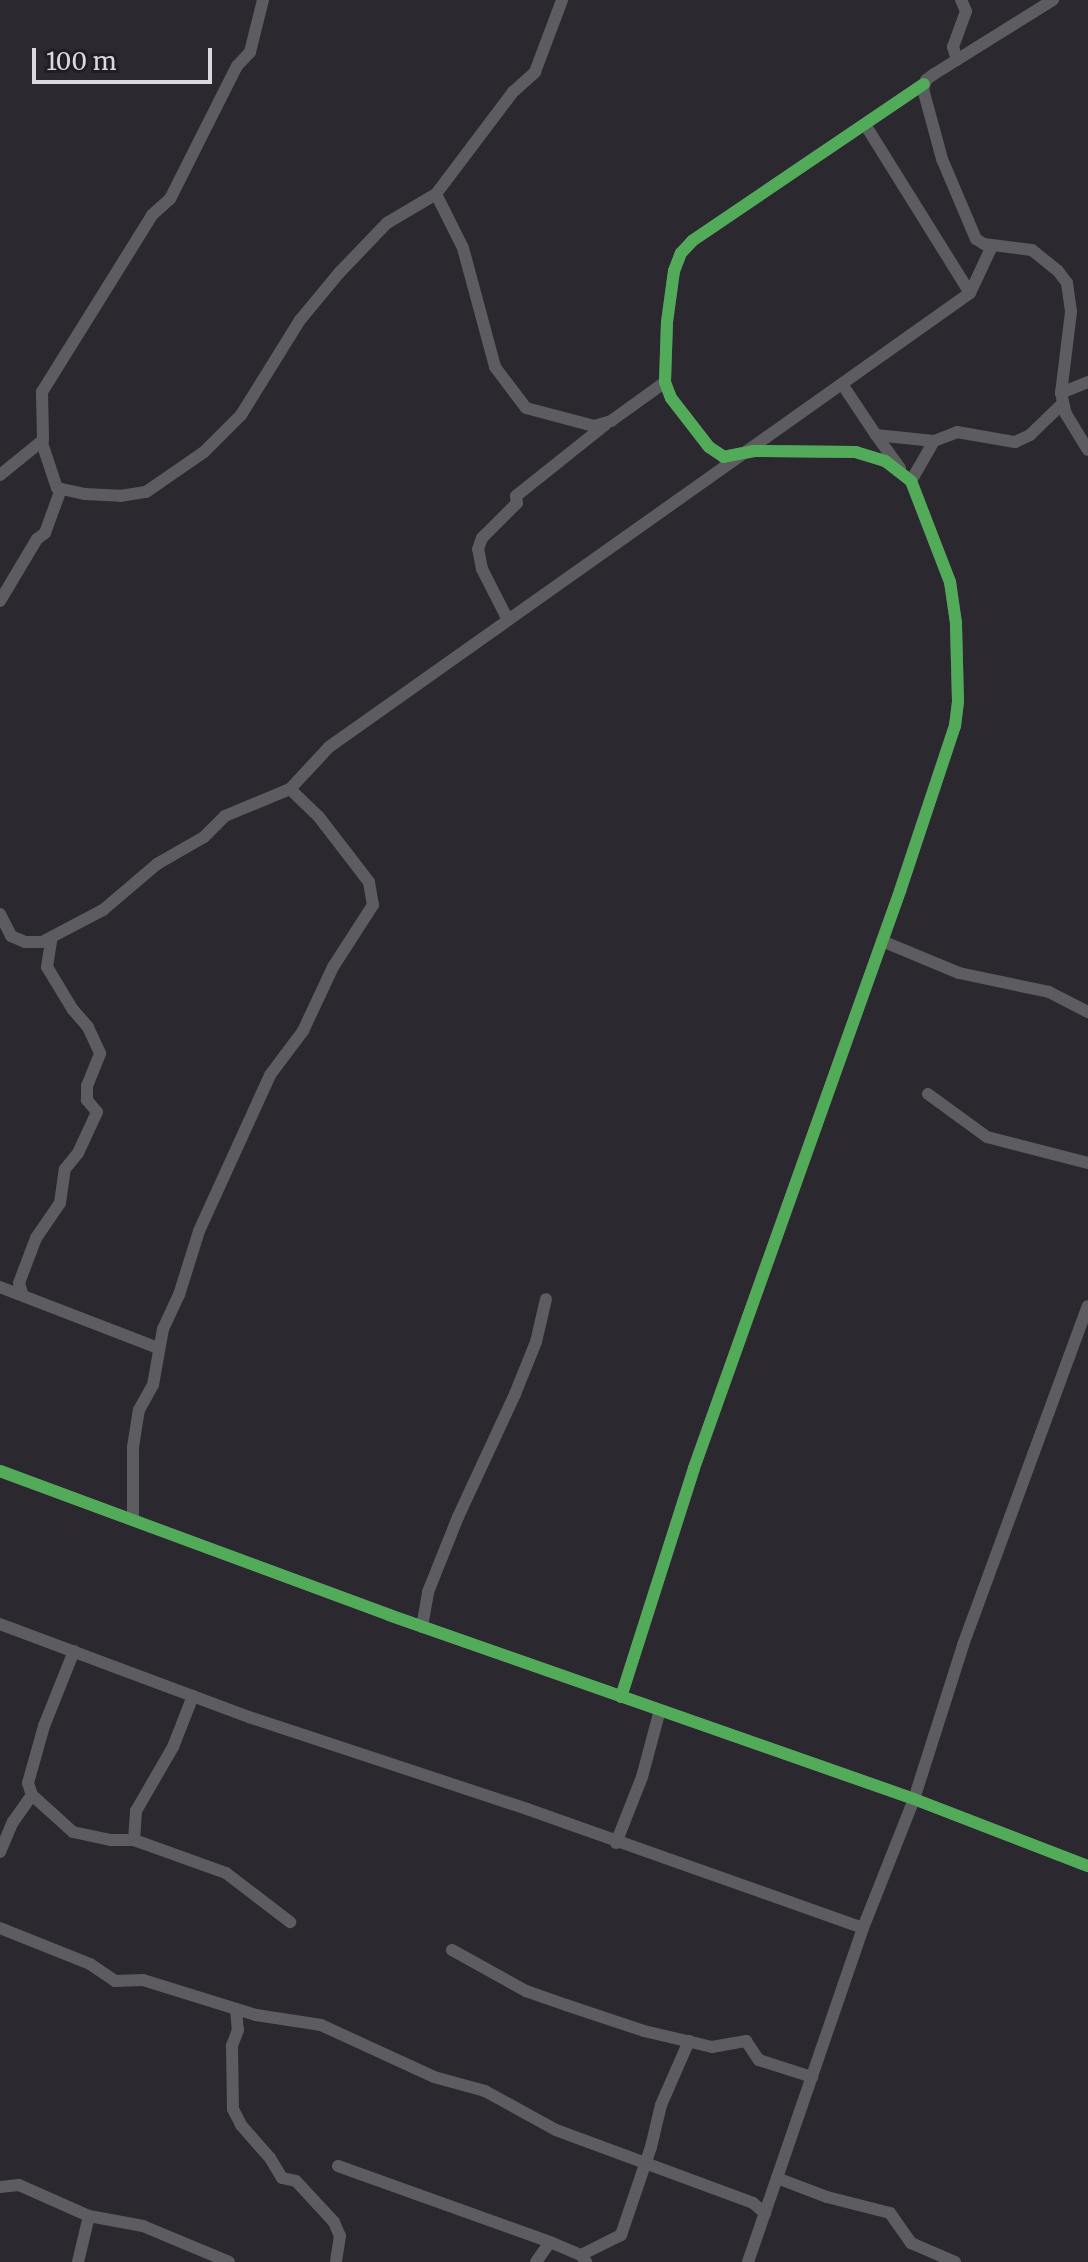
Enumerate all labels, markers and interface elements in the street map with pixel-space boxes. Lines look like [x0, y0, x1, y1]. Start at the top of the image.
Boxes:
scale bar [36, 32, 216, 82]
text: 100 m [46, 46, 116, 77]

